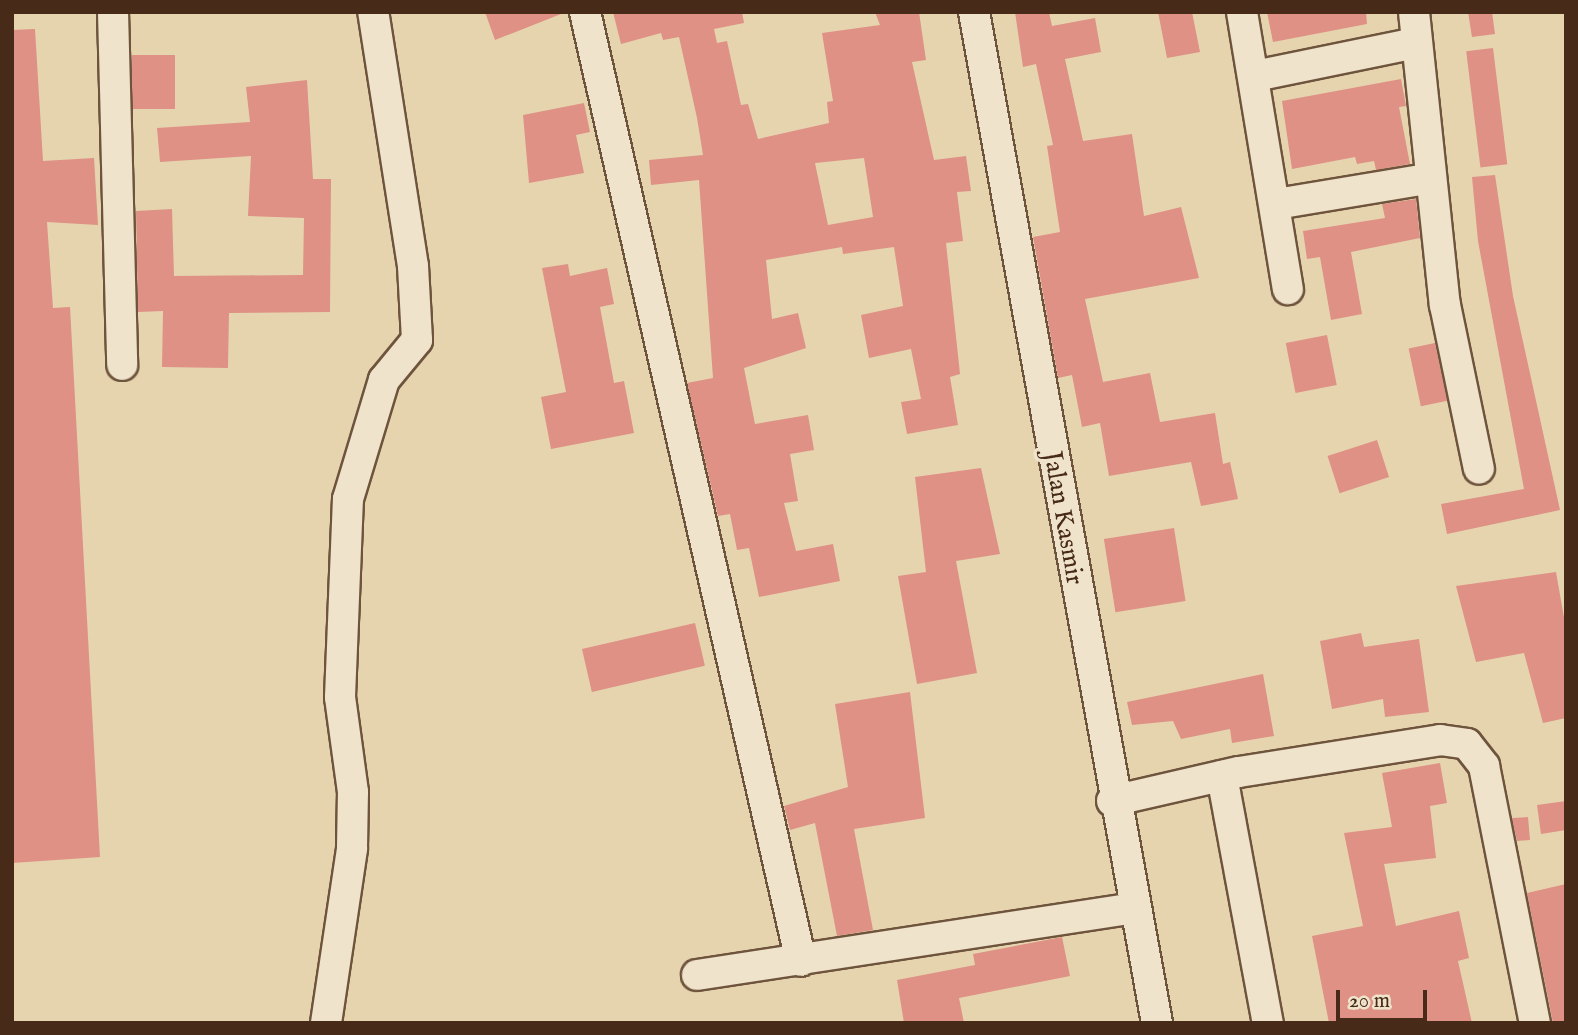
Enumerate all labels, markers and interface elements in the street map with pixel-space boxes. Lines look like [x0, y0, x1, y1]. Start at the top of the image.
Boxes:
street label: Jalan Kasmir [1036, 449, 1090, 587]
scale bar [1340, 976, 1431, 1020]
text: 20 m [1349, 988, 1390, 1015]

